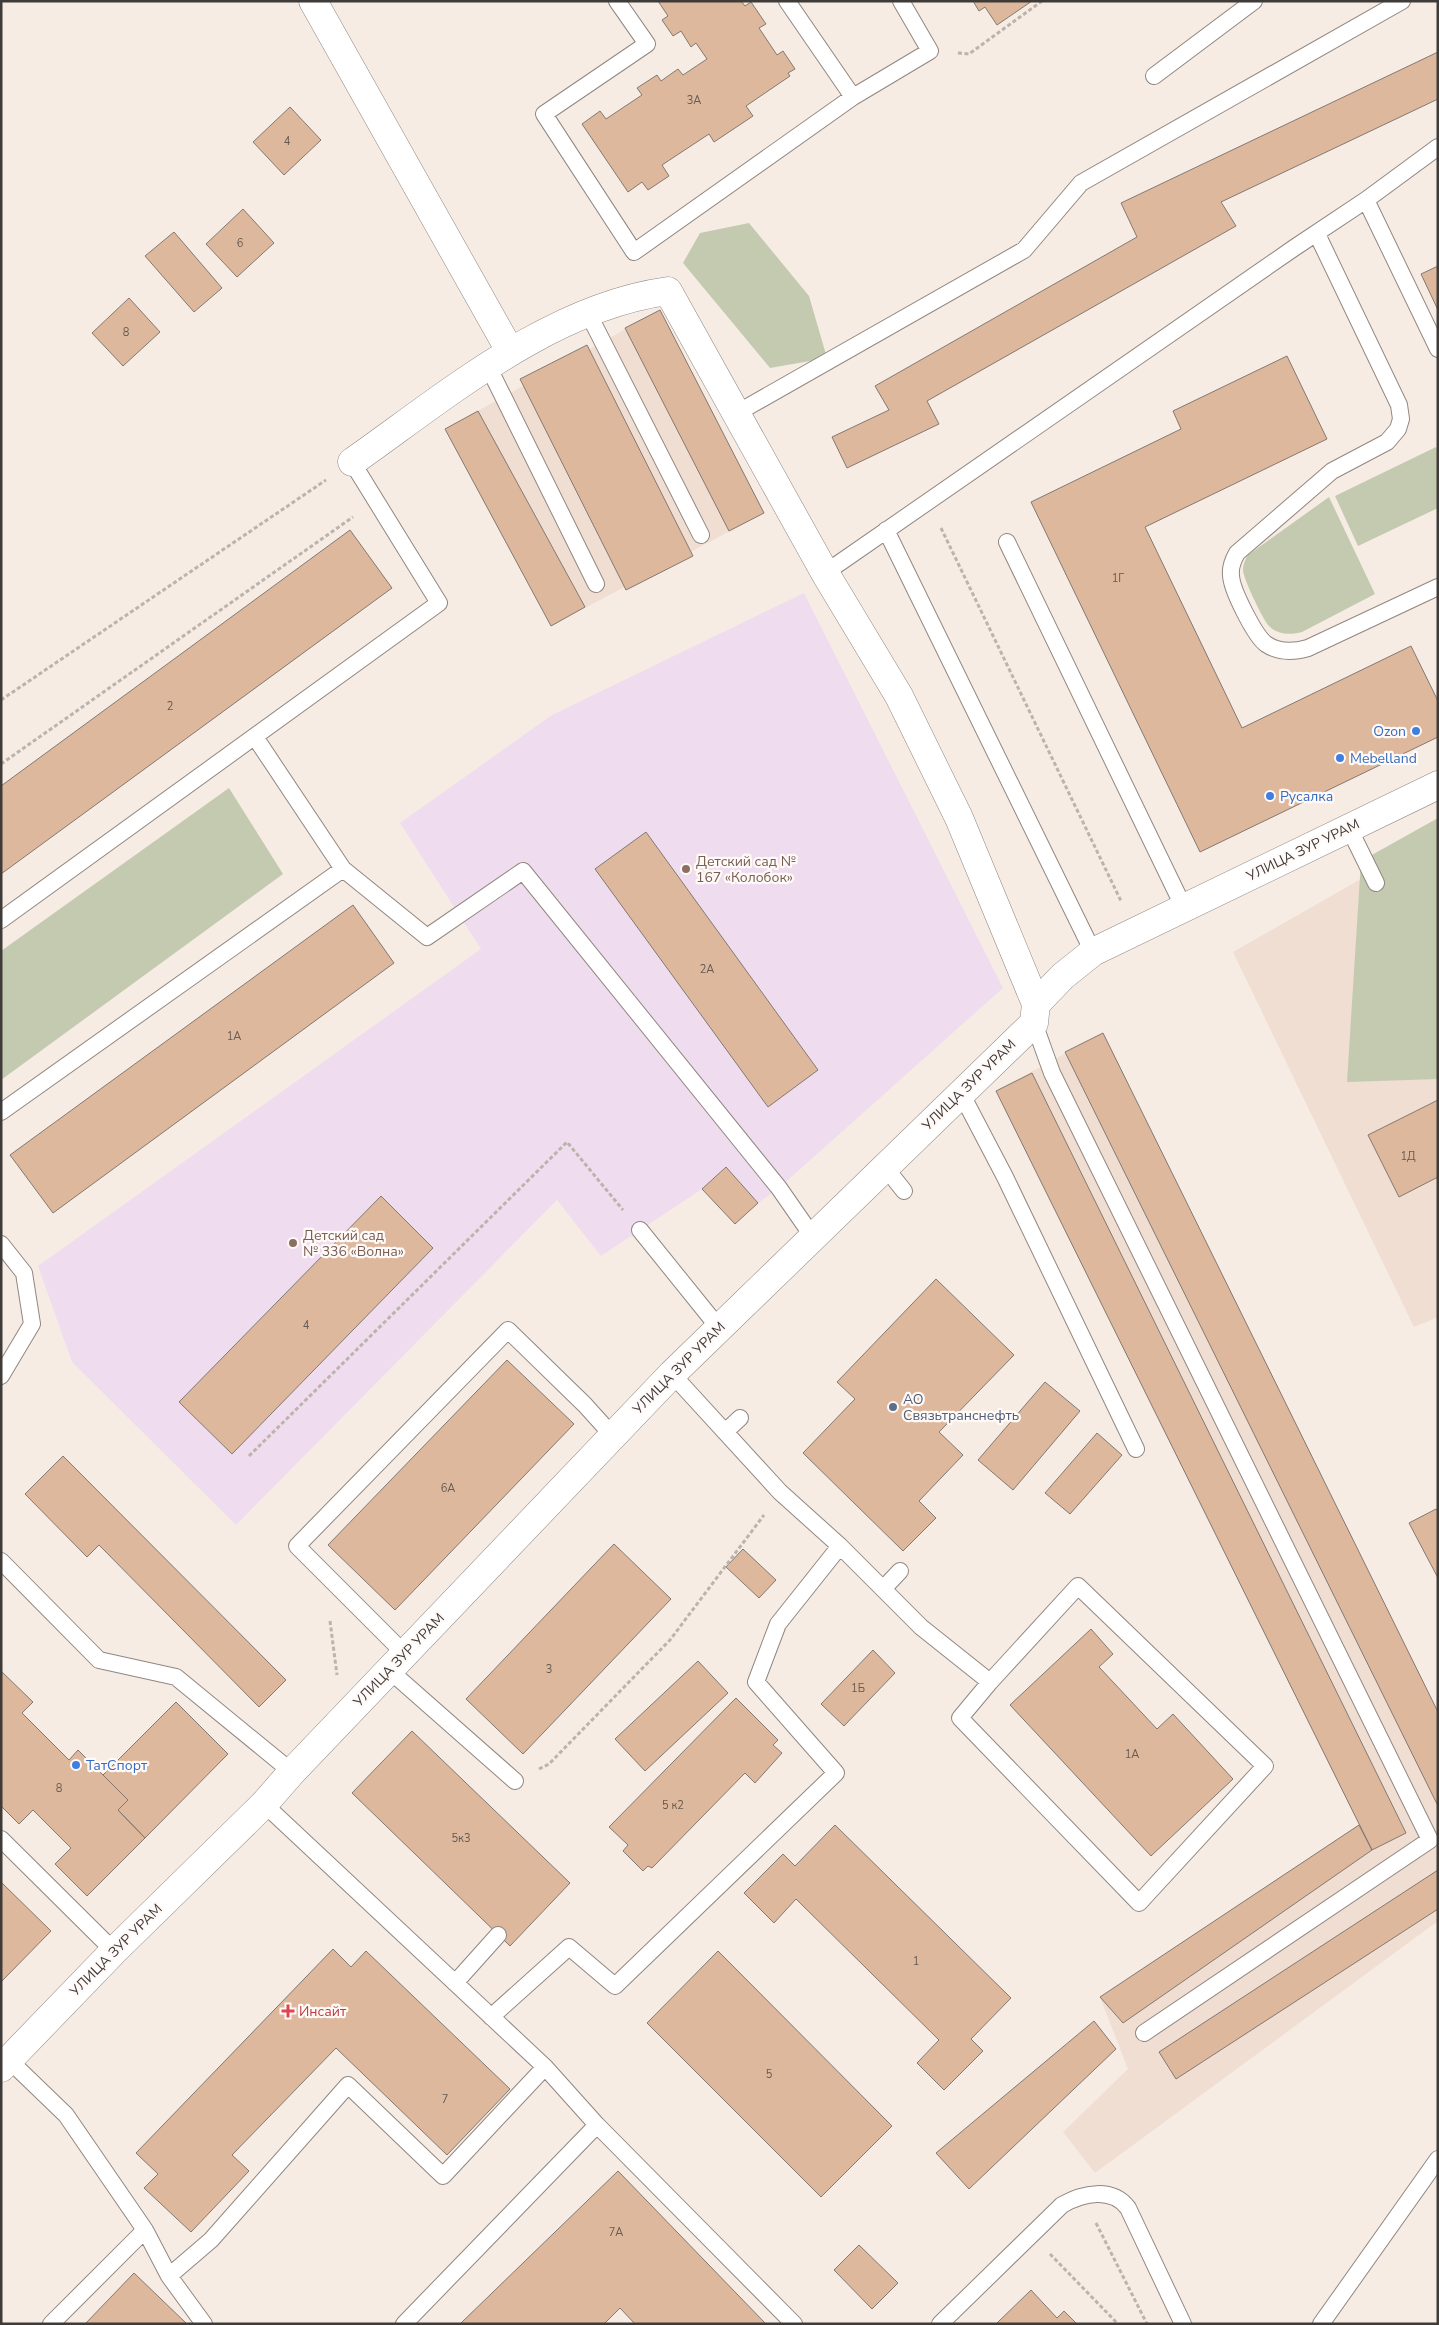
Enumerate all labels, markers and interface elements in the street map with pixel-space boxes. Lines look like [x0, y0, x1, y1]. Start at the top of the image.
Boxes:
house number: 3А [687, 93, 701, 108]
house number: 4 [284, 134, 291, 149]
house number: 6 [237, 236, 244, 251]
house number: 8 [123, 325, 130, 340]
house number: 1Г [1112, 571, 1124, 586]
house number: 2 [167, 699, 173, 714]
place label: Ozon [1373, 722, 1406, 741]
marker: Ozon [1410, 725, 1422, 737]
place label: Mebelland [1350, 749, 1417, 768]
marker: Mebelland [1334, 752, 1346, 764]
place label: Русалка [1280, 787, 1333, 806]
marker: Русалка [1264, 790, 1276, 802]
street label: УЛИЦА ЗУР УРАМ [1242, 814, 1363, 886]
place label: Детский сад № 167 «Колобок» [696, 852, 796, 887]
marker: Детский сад № 167 «Колобок» [680, 863, 692, 875]
house number: 2А [700, 962, 714, 977]
house number: 1А [227, 1029, 241, 1044]
street label: УЛИЦА ЗУР УРАМ [917, 1035, 1020, 1135]
house number: 1Д [1400, 1149, 1416, 1164]
place label: Детский сад № 336 «Волна» [303, 1226, 404, 1261]
marker: Детский сад № 336 «Волна» [287, 1237, 299, 1249]
house number: 4 [303, 1318, 310, 1333]
street label: УЛИЦА ЗУР УРАМ [628, 1318, 729, 1419]
place label: АО Связьтранснефть [903, 1390, 1019, 1425]
marker: АО Связьтранснефть [887, 1401, 899, 1413]
house number: 6А [441, 1481, 455, 1496]
street label: УЛИЦА ЗУР УРАМ [349, 1609, 449, 1712]
house number: 3 [546, 1662, 552, 1677]
house number: 1Б [851, 1681, 865, 1696]
house number: 1А [1125, 1747, 1139, 1762]
place label: ТатСпорт [86, 1756, 148, 1775]
marker: ТатСпорт [70, 1759, 82, 1771]
house number: 8 [56, 1781, 63, 1796]
house number: 5 к2 [662, 1798, 684, 1813]
house number: 5к3 [452, 1831, 471, 1846]
street label: УЛИЦА ЗУР УРАМ [65, 1900, 166, 2001]
house number: 1 [913, 1954, 919, 1969]
place label: Инсайт [299, 2002, 347, 2021]
marker: Инсайт [281, 2004, 295, 2018]
house number: 5 [766, 2067, 773, 2082]
house number: 7 [442, 2092, 448, 2107]
house number: 7А [609, 2225, 623, 2240]

